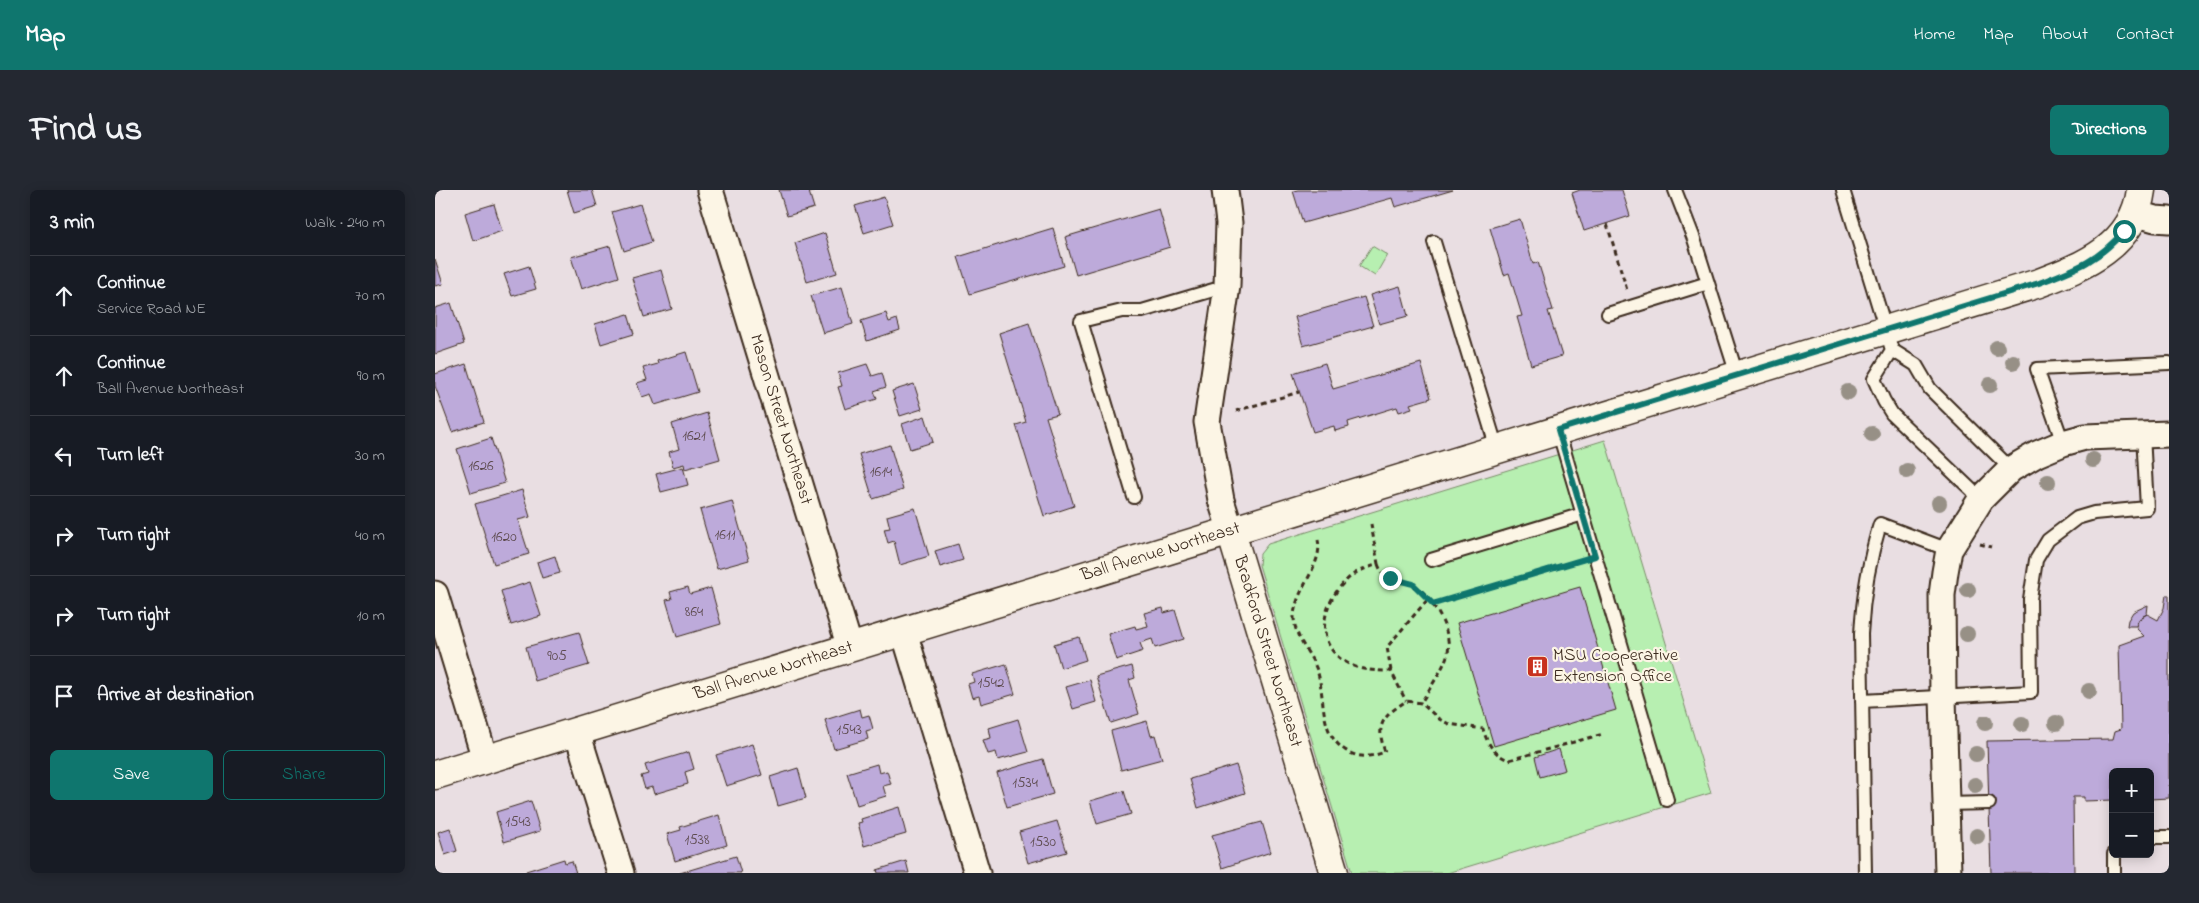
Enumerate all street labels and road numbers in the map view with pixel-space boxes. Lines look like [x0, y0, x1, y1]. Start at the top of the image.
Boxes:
street label: Mason Street Northeast [742, 331, 819, 508]
street label: Ball Avenue Northeast [1077, 516, 1244, 589]
street label: Bradford Street Northeast [1226, 552, 1308, 751]
street label: Ball Avenue Northeast [690, 634, 856, 708]

